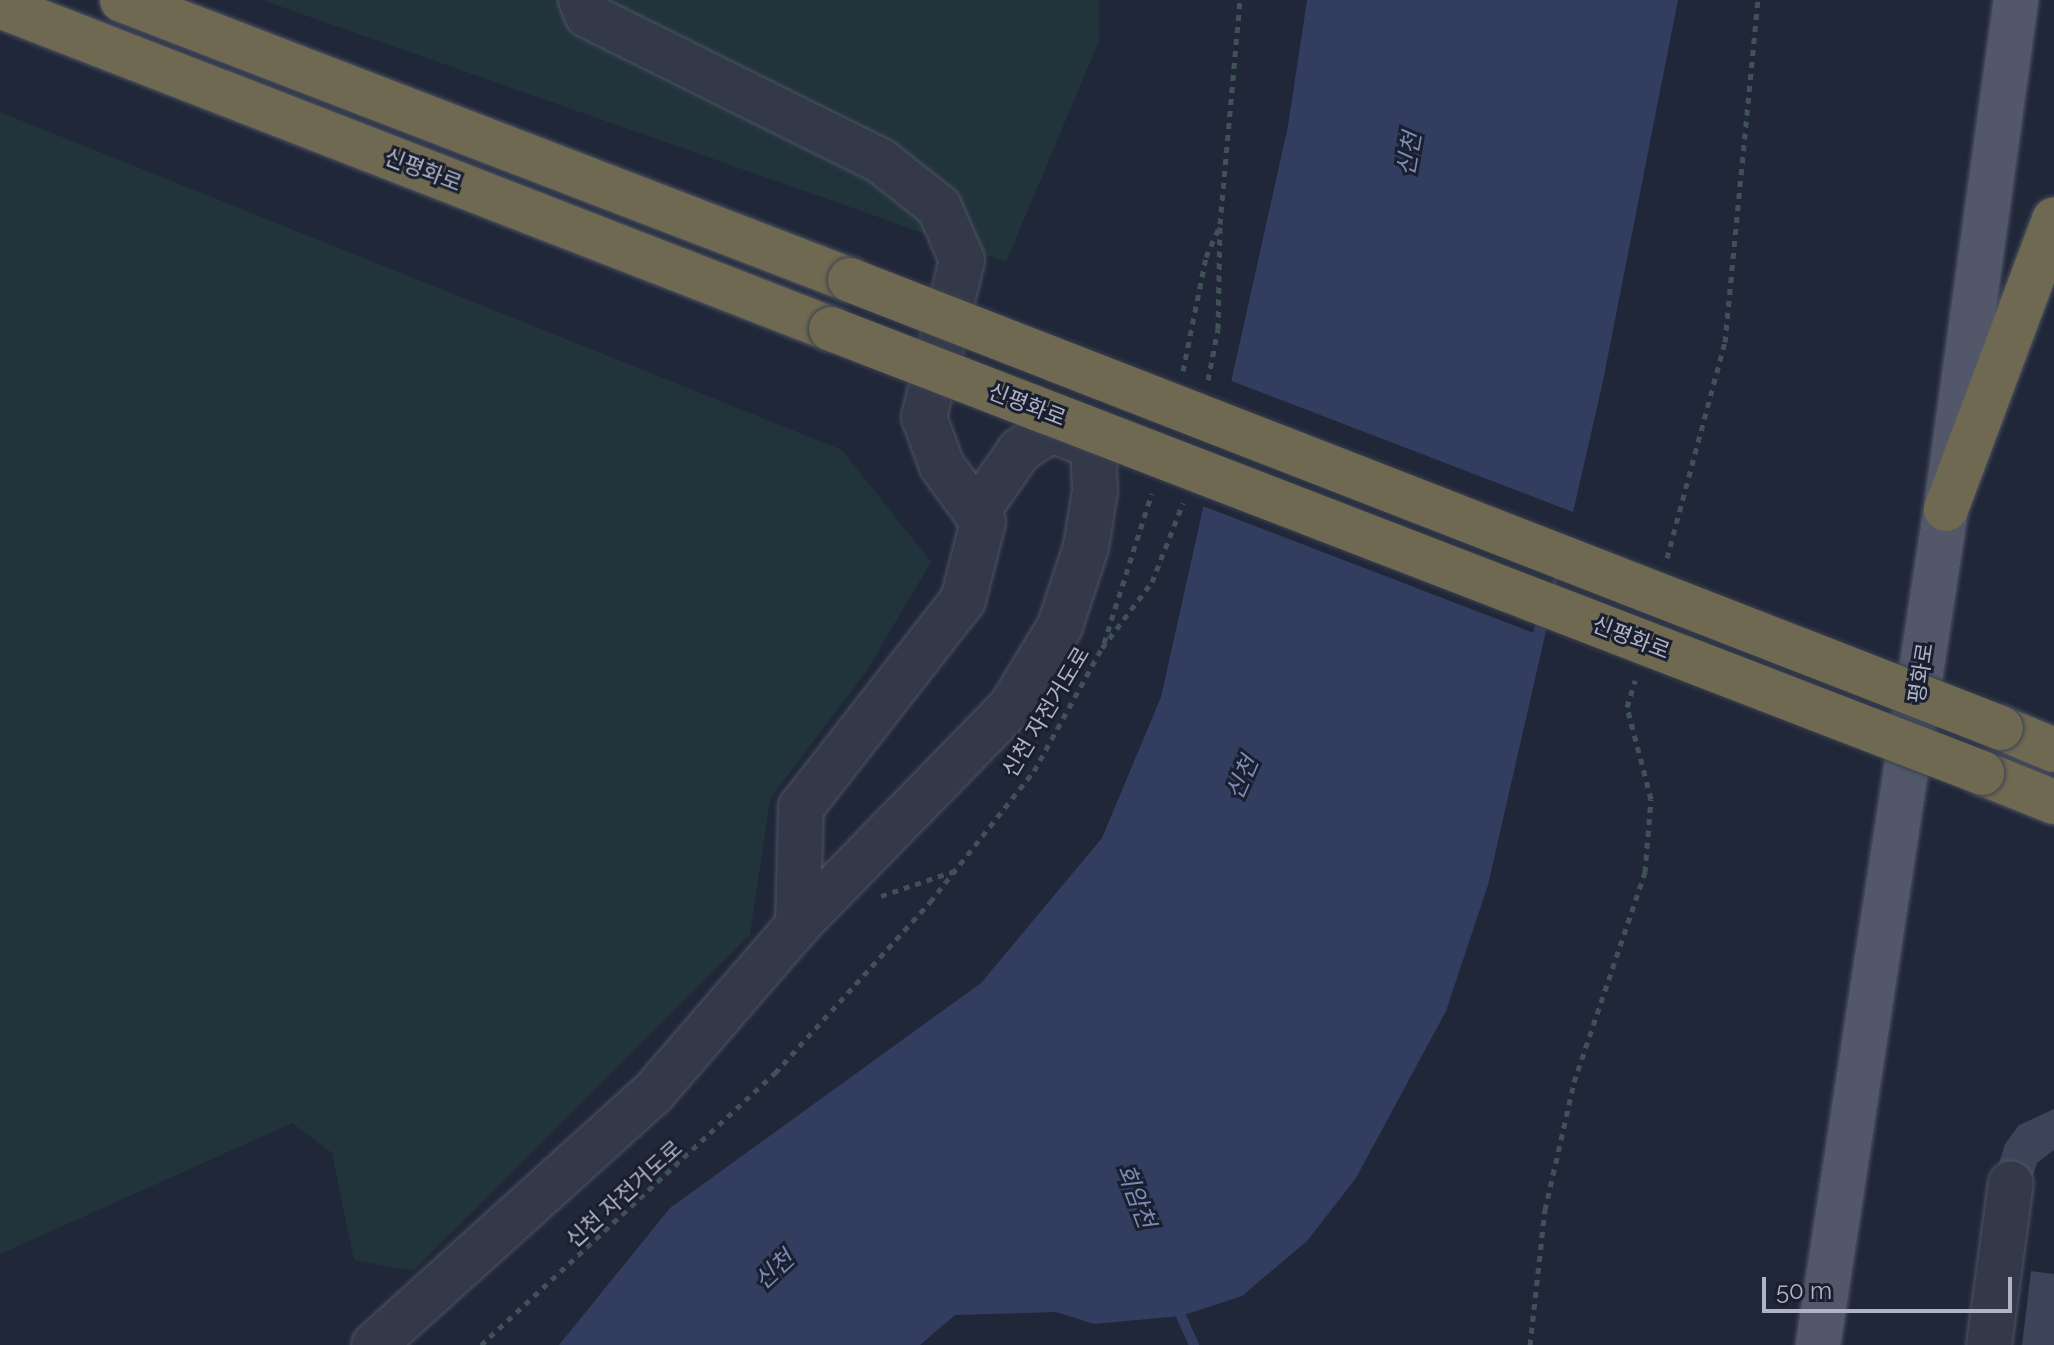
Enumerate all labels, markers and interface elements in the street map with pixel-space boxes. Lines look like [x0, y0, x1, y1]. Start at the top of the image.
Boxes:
water label: 신천 [1391, 130, 1427, 178]
street label: 신평화로 [380, 143, 466, 197]
street label: 신평화로 [984, 378, 1070, 432]
street label: 신평화로 [1588, 611, 1674, 665]
street label: 평화로 [1903, 641, 1939, 705]
street label: 신천 자전거도로 [997, 642, 1095, 782]
water label: 신천 [1220, 752, 1264, 804]
street label: 신천 자전거도로 [560, 1135, 688, 1253]
water label: 회암천 [1111, 1160, 1161, 1232]
water label: 신천 [748, 1244, 800, 1296]
scale bar [1766, 1261, 2016, 1311]
text: 50 m [1776, 1276, 1832, 1305]

